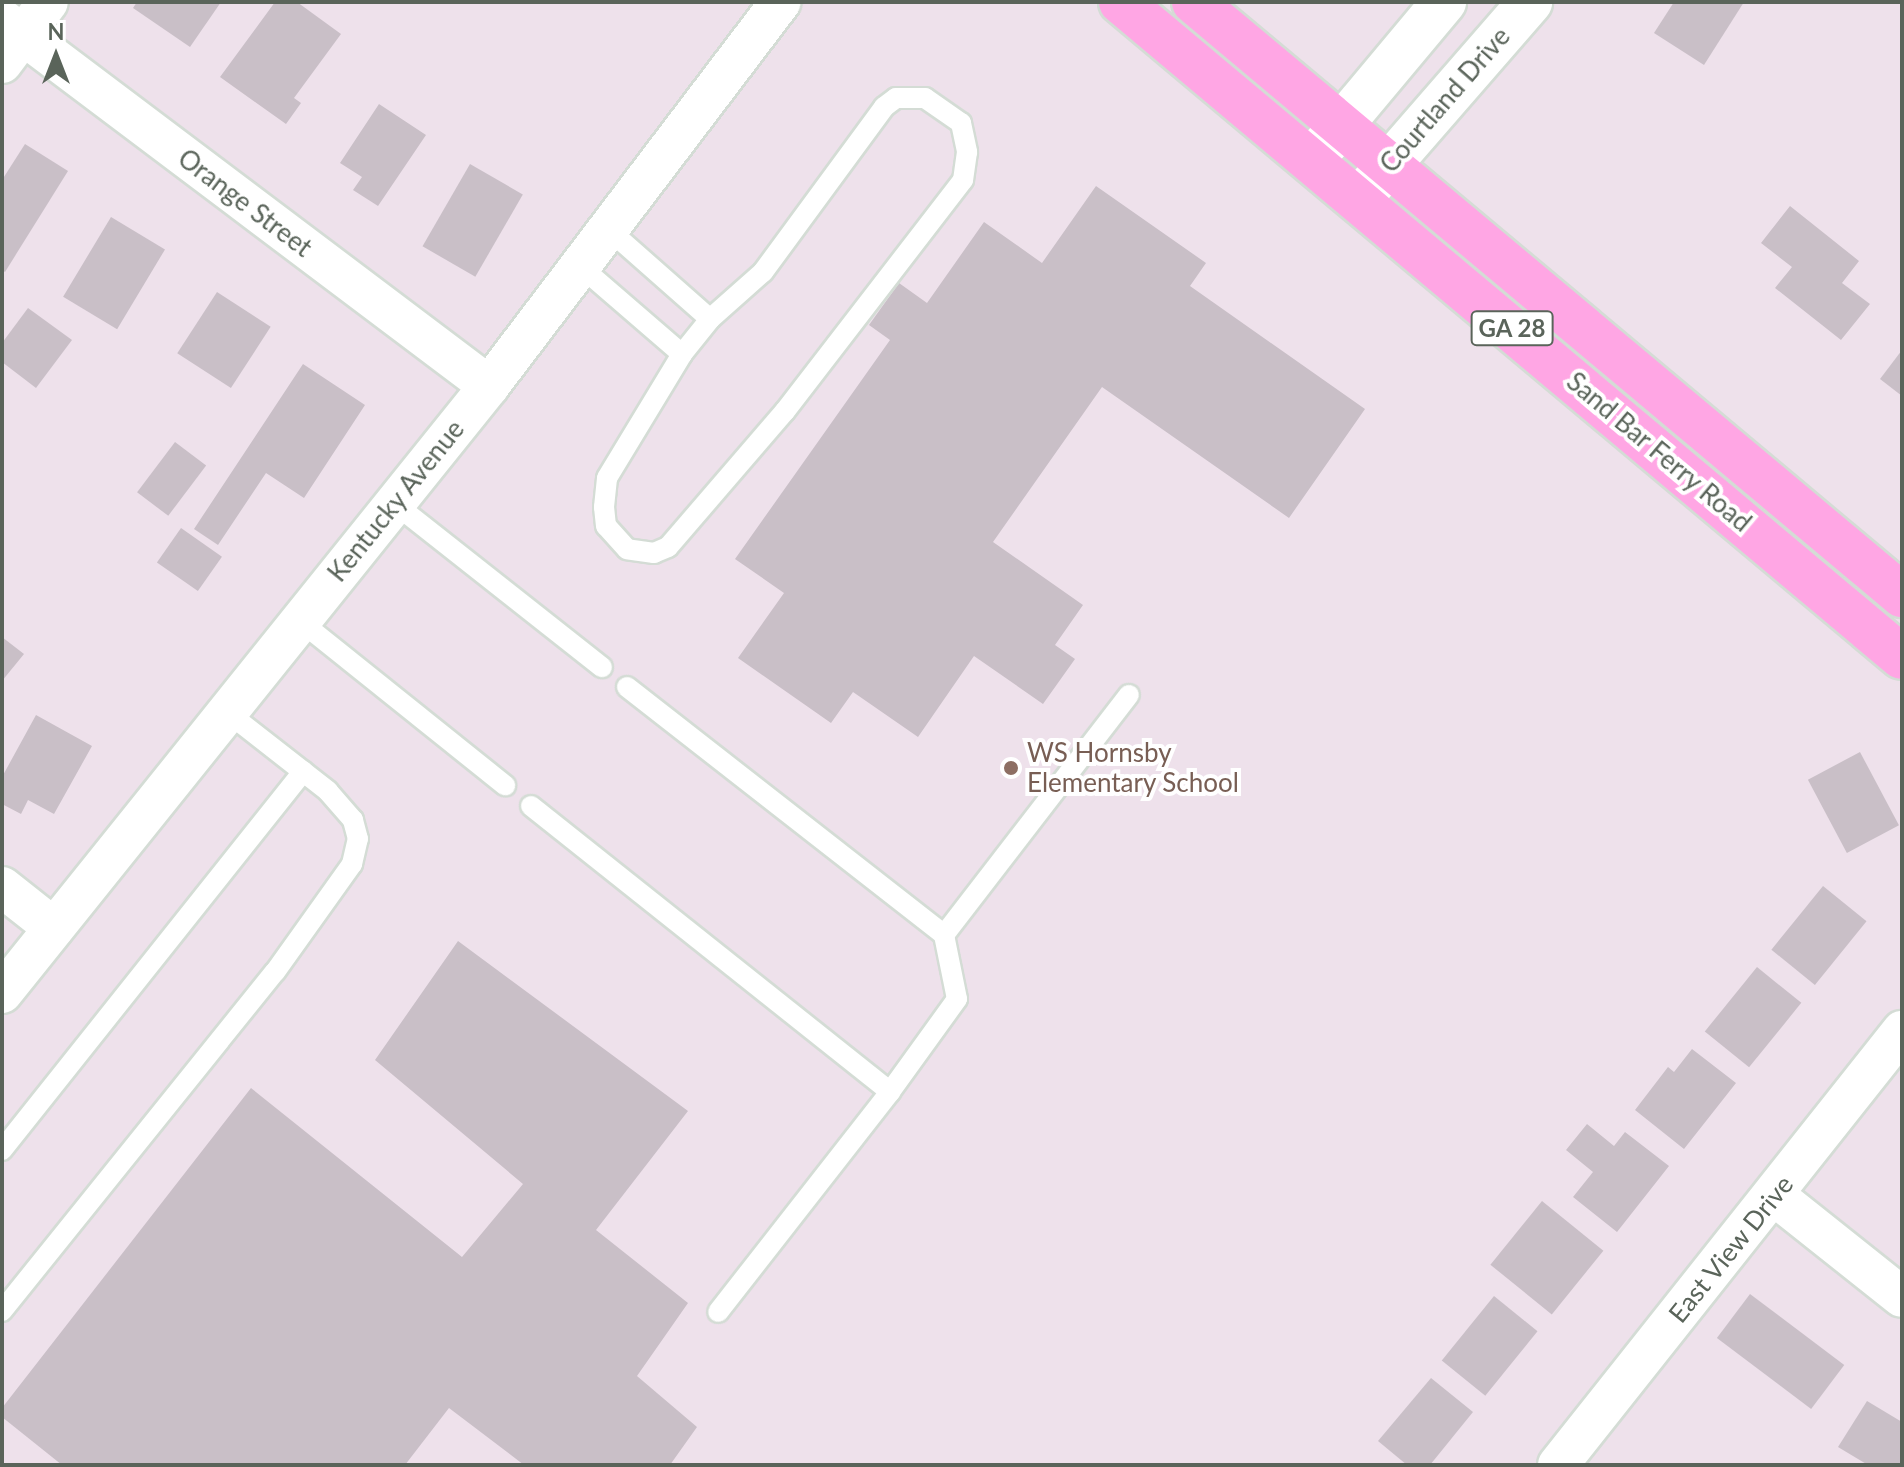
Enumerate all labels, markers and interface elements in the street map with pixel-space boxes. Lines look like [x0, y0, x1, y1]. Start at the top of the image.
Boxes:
north arrow [16, 16, 96, 96]
text: N [48, 18, 64, 45]
street label: Courtland Drive [1374, 21, 1516, 179]
street label: Orange Street [172, 143, 318, 263]
road number: GA 28 [1470, 308, 1554, 348]
street label: Sand Bar Ferry Road [1560, 365, 1758, 539]
street label: Kentucky Avenue [321, 414, 471, 588]
place label: WS Hornsby Elementary School [1027, 737, 1240, 798]
marker: WS Hornsby Elementary School [1002, 759, 1020, 777]
street label: East View Drive [1662, 1169, 1800, 1329]

